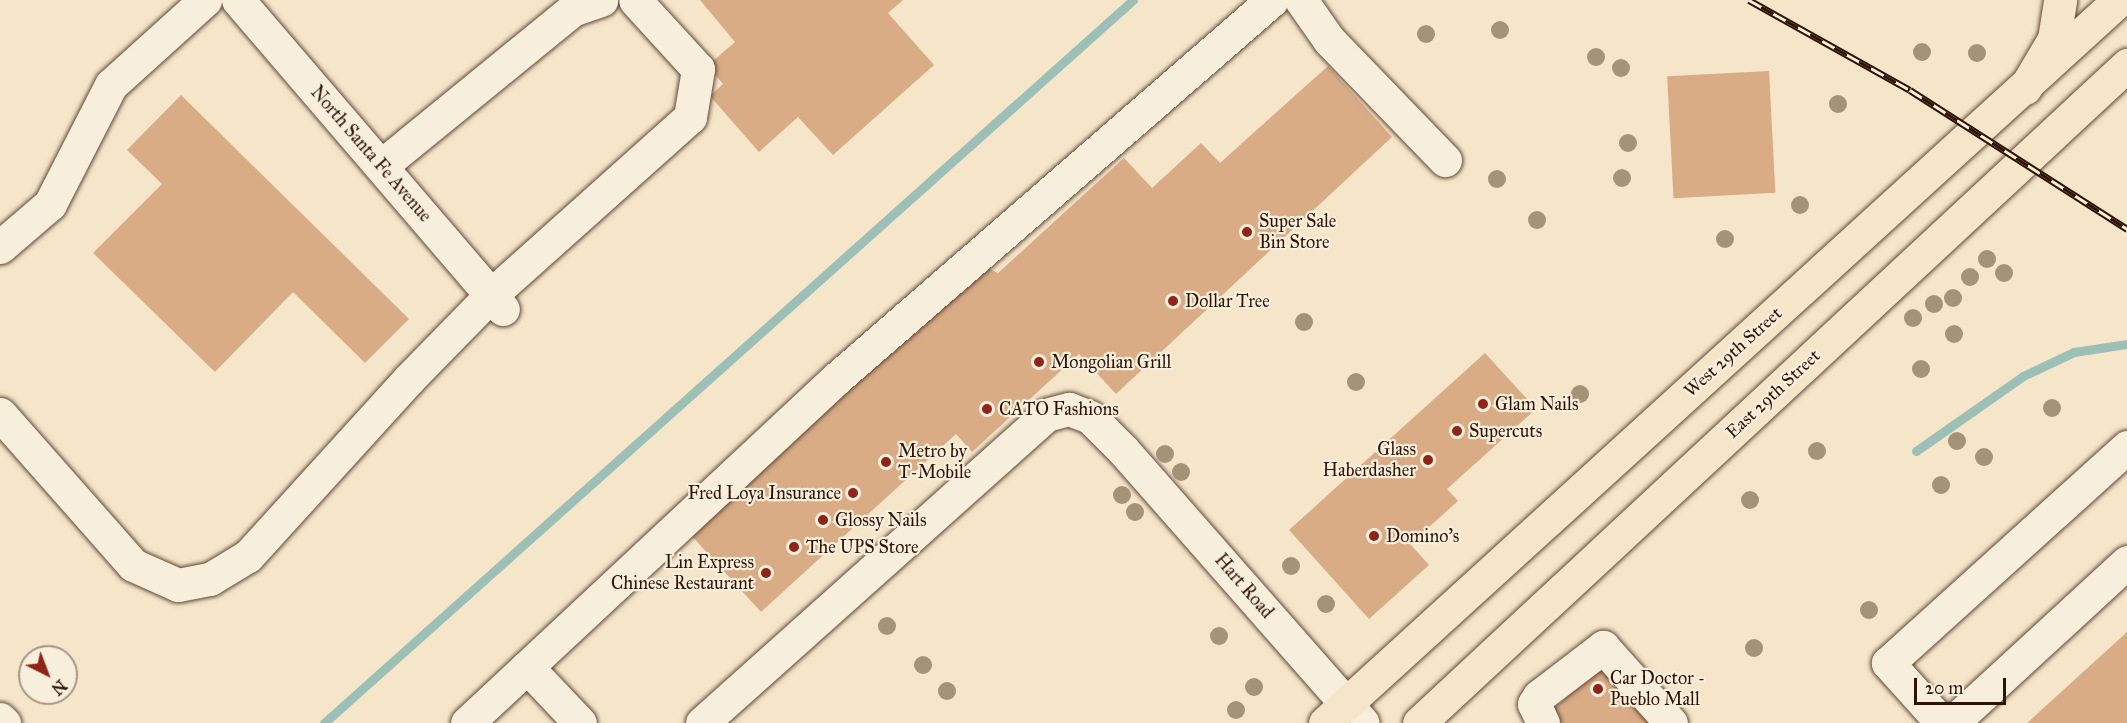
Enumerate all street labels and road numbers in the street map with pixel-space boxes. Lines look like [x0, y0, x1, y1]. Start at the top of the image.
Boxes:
street label: North Santa Fe Avenue [306, 82, 436, 226]
street label: West 29th Street [1680, 302, 1786, 402]
street label: East 29th Street [1721, 345, 1825, 443]
street label: Hart Road [1210, 549, 1278, 623]

